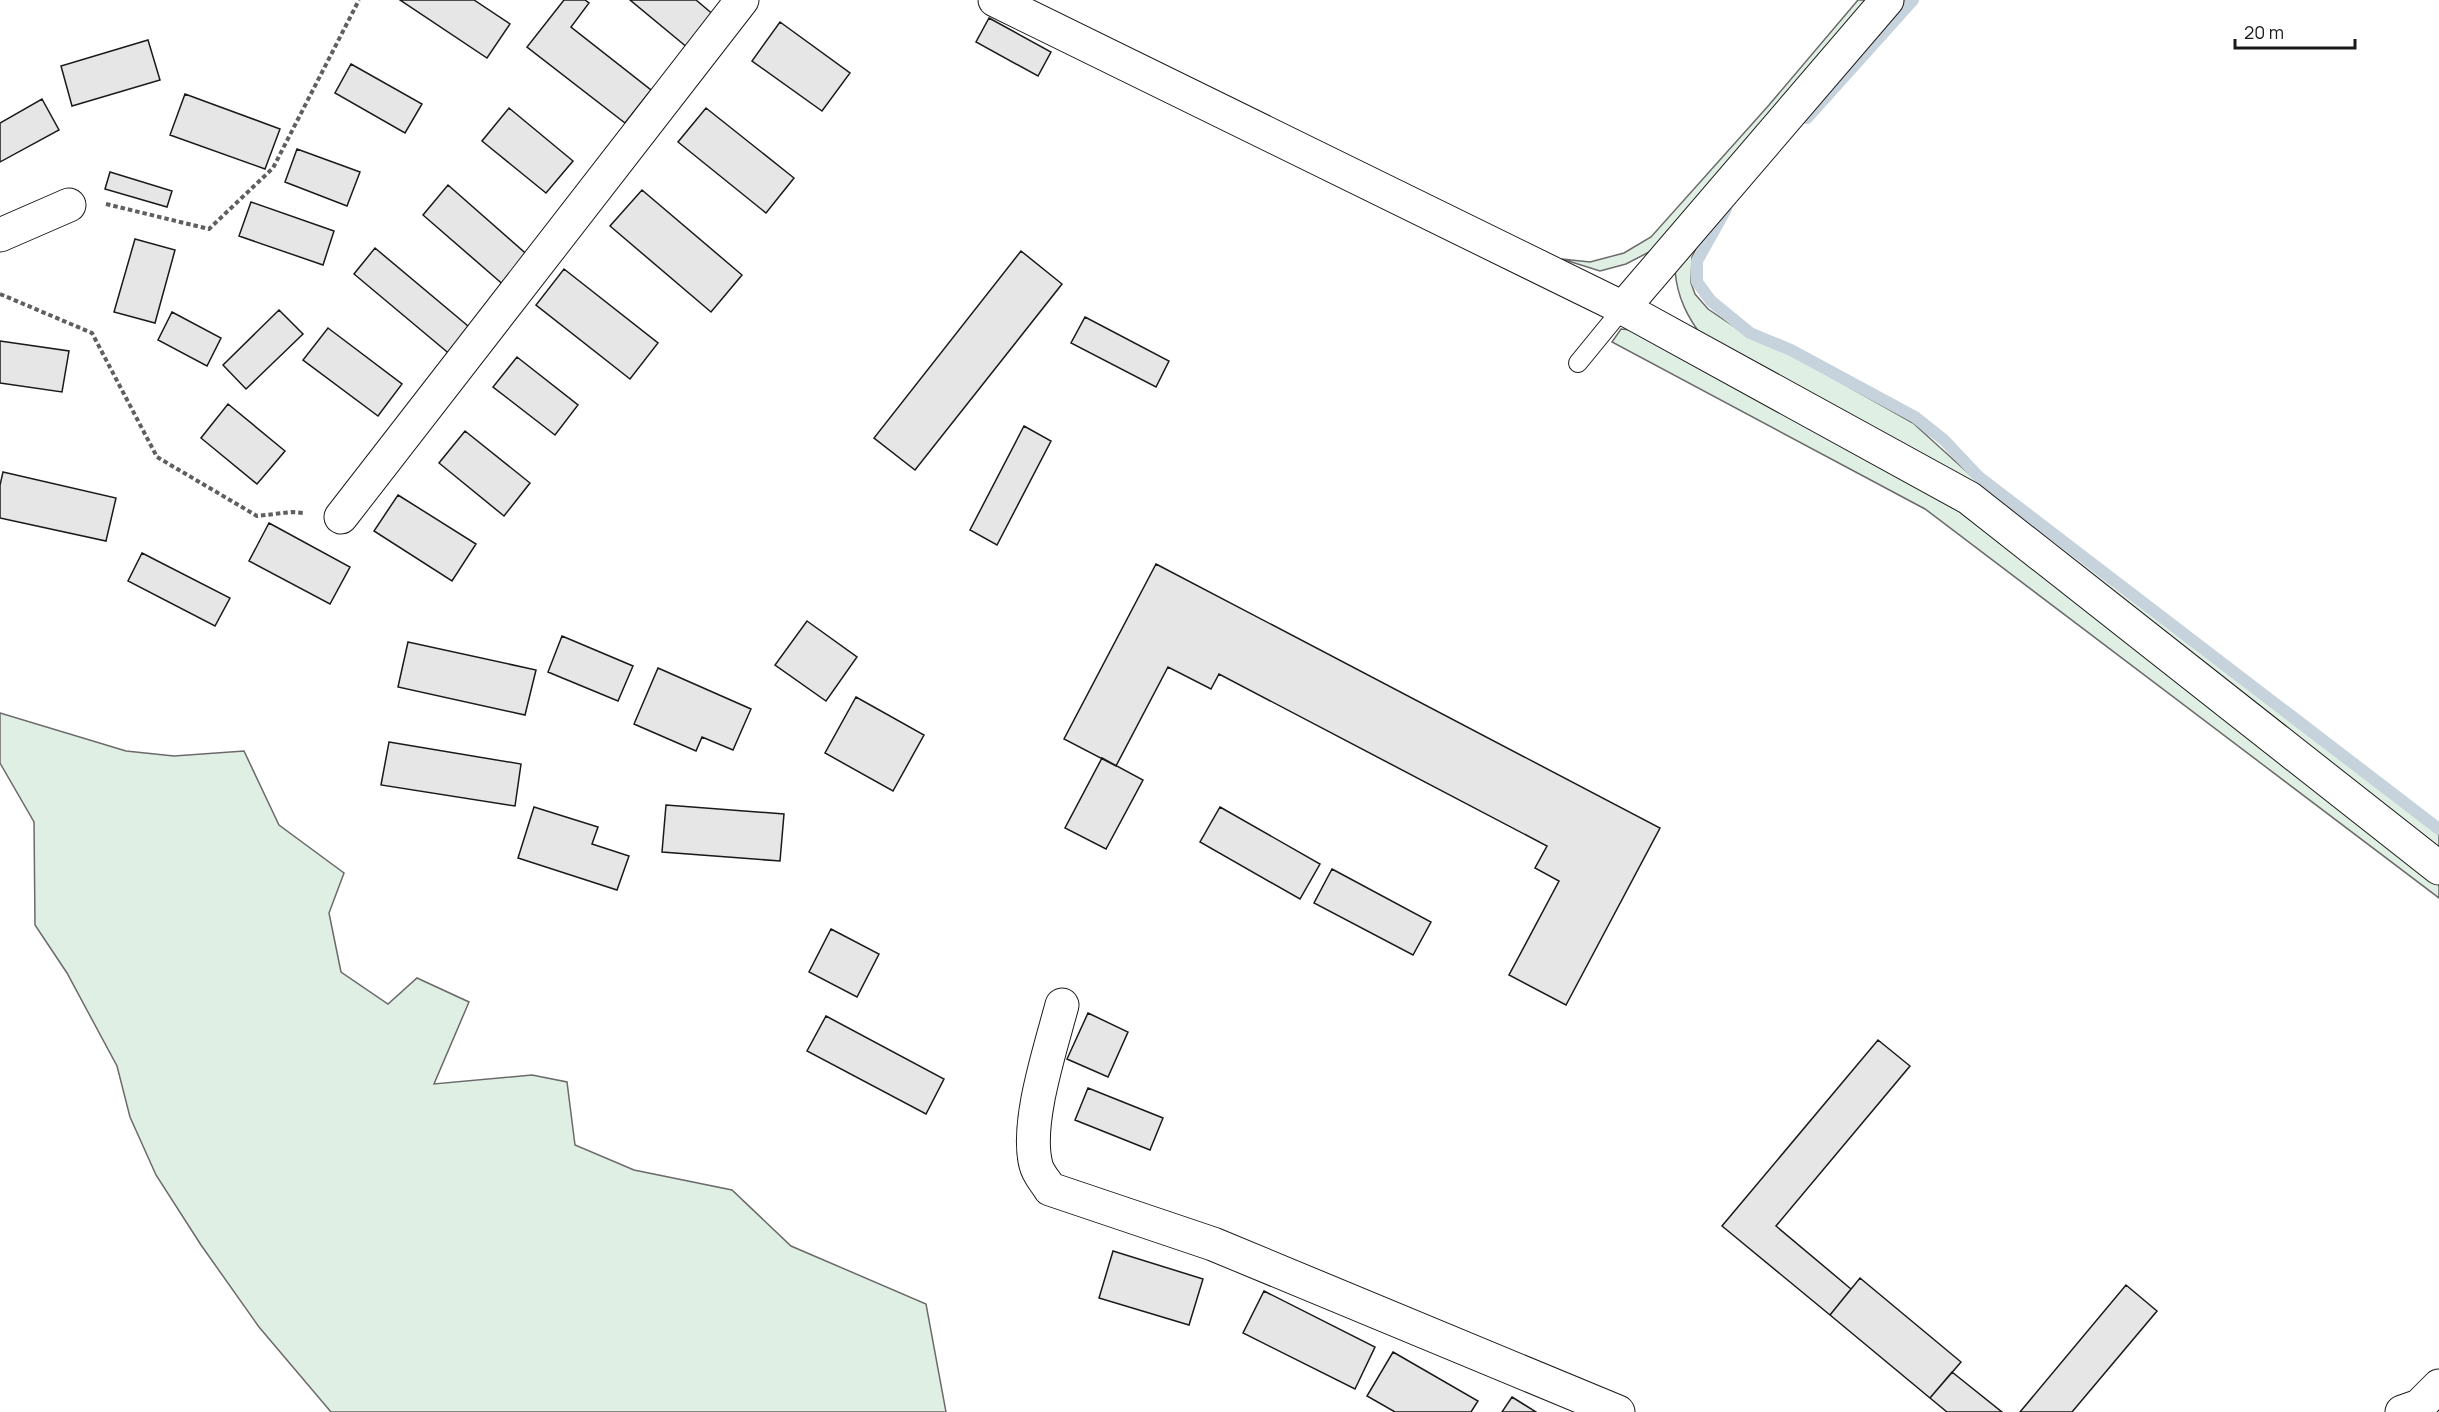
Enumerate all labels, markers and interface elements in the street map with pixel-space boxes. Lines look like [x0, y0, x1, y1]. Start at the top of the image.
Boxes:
scale bar [2235, 12, 2355, 50]
text: 20 m [2244, 20, 2284, 44]

